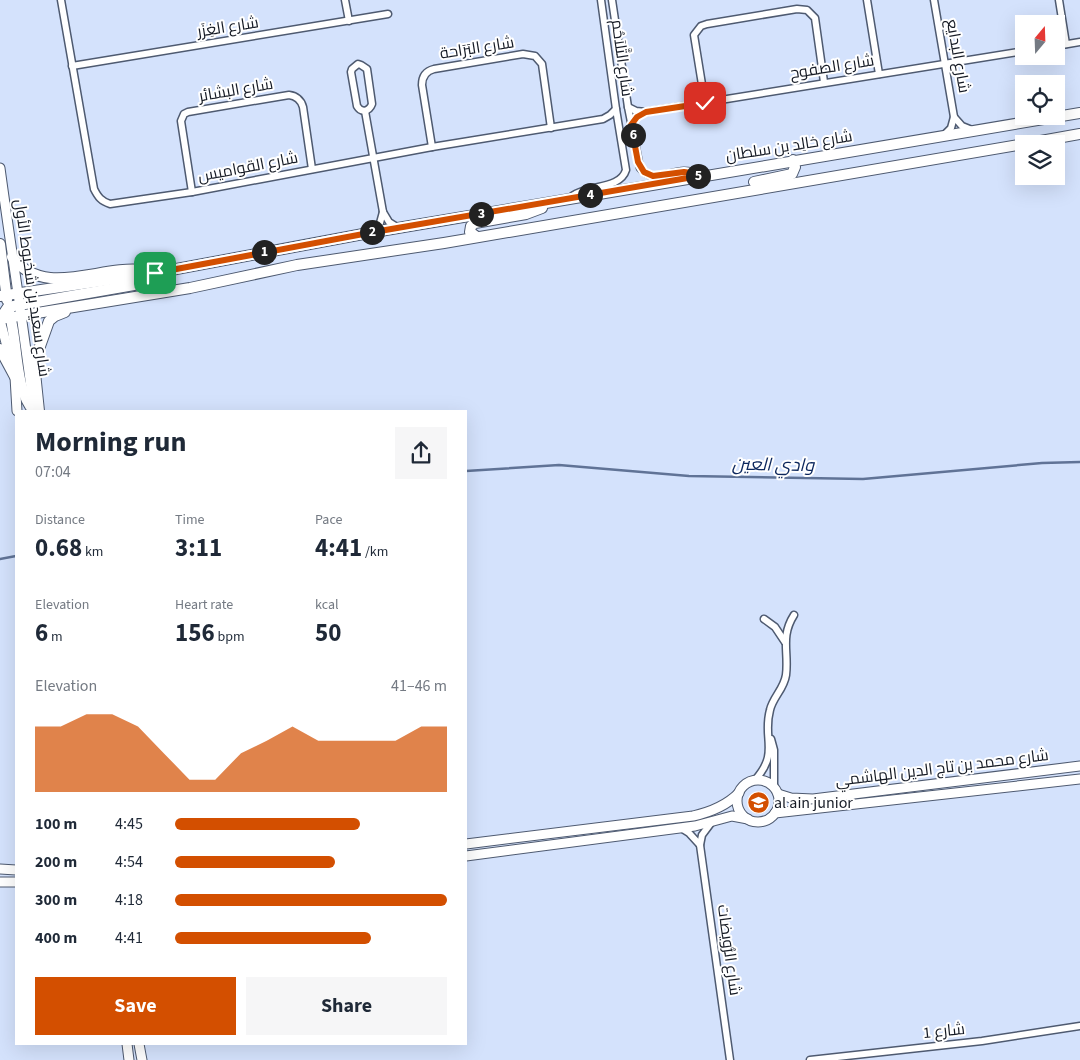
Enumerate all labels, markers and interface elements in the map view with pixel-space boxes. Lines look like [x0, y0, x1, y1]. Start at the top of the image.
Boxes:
street label: شارع الغِزَر [195, 11, 260, 43]
north arrow [1015, 15, 1065, 65]
map controls [1015, 15, 1065, 185]
street label: شارع البدايع [941, 17, 975, 95]
street label: شارع التَّلاَحُم [606, 18, 639, 98]
street label: شارع البَرَاحة [438, 31, 516, 65]
street label: شارع الصفوح [788, 49, 876, 85]
street label: شارع البشائر [196, 73, 275, 108]
button: locate [1015, 75, 1065, 125]
pin [684, 82, 726, 124]
icon: check [691, 89, 719, 117]
pin: 6 [620, 122, 646, 148]
text: 6 [630, 125, 637, 145]
street label: شارع خالِد بن سلطان [724, 125, 854, 167]
button: layers [1015, 135, 1065, 185]
street label: شارع القواميس [196, 147, 300, 187]
pin: 5 [686, 164, 710, 188]
text: 5 [695, 166, 702, 186]
pin: 4 [578, 182, 602, 208]
text: 4 [587, 185, 594, 205]
street label: شارع سعيد بن شخبوط الأول [9, 198, 55, 378]
pin: 3 [468, 202, 494, 226]
text: 3 [478, 204, 485, 224]
pin: 2 [360, 220, 384, 244]
text: 2 [369, 222, 376, 242]
pin: 1 [252, 240, 276, 264]
text: 1 [261, 242, 268, 262]
pin [134, 252, 176, 294]
icon: arrive [141, 259, 169, 287]
text: Morning run [35, 422, 186, 462]
button: share [395, 427, 447, 479]
water label: وادي العين [732, 452, 815, 479]
text: 07:04 [35, 461, 71, 483]
text: Distance [35, 510, 85, 530]
text: Time [175, 510, 205, 530]
text: Pace [315, 510, 342, 530]
text: 0.68 [35, 530, 82, 566]
text: 3:11 [175, 530, 222, 566]
text: 4:41 [315, 530, 362, 566]
text: km [82, 542, 103, 562]
text: /km [362, 542, 388, 562]
text: Elevation [35, 595, 90, 615]
text: Heart rate [175, 595, 233, 615]
text: kcal [315, 595, 339, 615]
text: 6 [35, 615, 48, 651]
text: 156 [175, 615, 215, 651]
text: 50 [315, 615, 341, 651]
text: m [48, 627, 63, 647]
text: bpm [215, 627, 245, 647]
text: Elevation [35, 675, 97, 697]
text: 41–46 m [391, 675, 447, 697]
street label: شارع محمد بن تاج الدين الهاشمي [834, 744, 1050, 794]
school or university icon: al ain junior [746, 791, 770, 815]
place label: al ain junior [774, 792, 853, 814]
text: 100 m [35, 813, 77, 835]
text: 4:45 [115, 813, 143, 835]
text: 200 m [35, 851, 77, 873]
text: 4:54 [115, 851, 143, 873]
text: 300 m [35, 889, 77, 911]
text: 4:18 [115, 889, 143, 911]
street label: شارع الرُّويضات [712, 903, 746, 997]
text: 400 m [35, 927, 77, 949]
text: 4:41 [115, 927, 143, 949]
button: Save [35, 977, 236, 1035]
button: Share [246, 977, 447, 1035]
street label: شارع 1 [922, 1018, 966, 1044]

